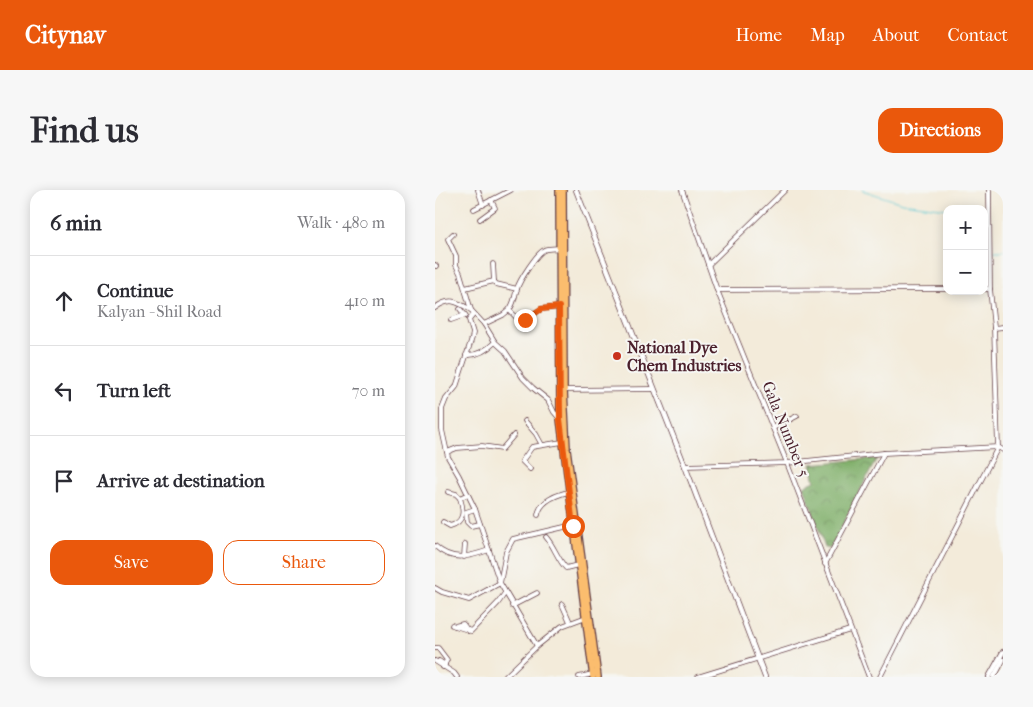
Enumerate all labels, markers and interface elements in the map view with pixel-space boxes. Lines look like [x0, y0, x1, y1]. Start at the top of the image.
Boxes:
text: Citynav [25, 21, 106, 49]
text: Home [735, 25, 782, 46]
text: Map [810, 25, 845, 46]
text: About [873, 25, 919, 46]
text: Contact [947, 25, 1008, 46]
button: Directions [878, 108, 1003, 153]
text: Find us [30, 110, 139, 151]
map controls [943, 205, 988, 295]
button: + [943, 205, 988, 250]
text: 6 min [50, 211, 102, 235]
text: Walk · 480 m [297, 213, 385, 232]
button: − [943, 250, 988, 295]
text: Continue [97, 280, 173, 302]
icon: ahead [50, 287, 78, 315]
text: 410 m [344, 291, 385, 310]
text: Kalyan - Shil Road [97, 302, 222, 321]
route end [514, 309, 537, 332]
place label: National Dye Chem Industries [627, 338, 741, 375]
marker: National Dye Chem Industries [611, 350, 623, 362]
icon: left [50, 377, 78, 405]
street label: Gala Number 5 [758, 378, 814, 480]
text: Turn left [97, 380, 171, 402]
text: 70 m [352, 381, 385, 400]
icon: arrive [50, 467, 78, 495]
text: Arrive at destination [97, 470, 265, 492]
route start [562, 515, 585, 538]
button: Save [50, 540, 213, 585]
button: Share [223, 540, 385, 585]

